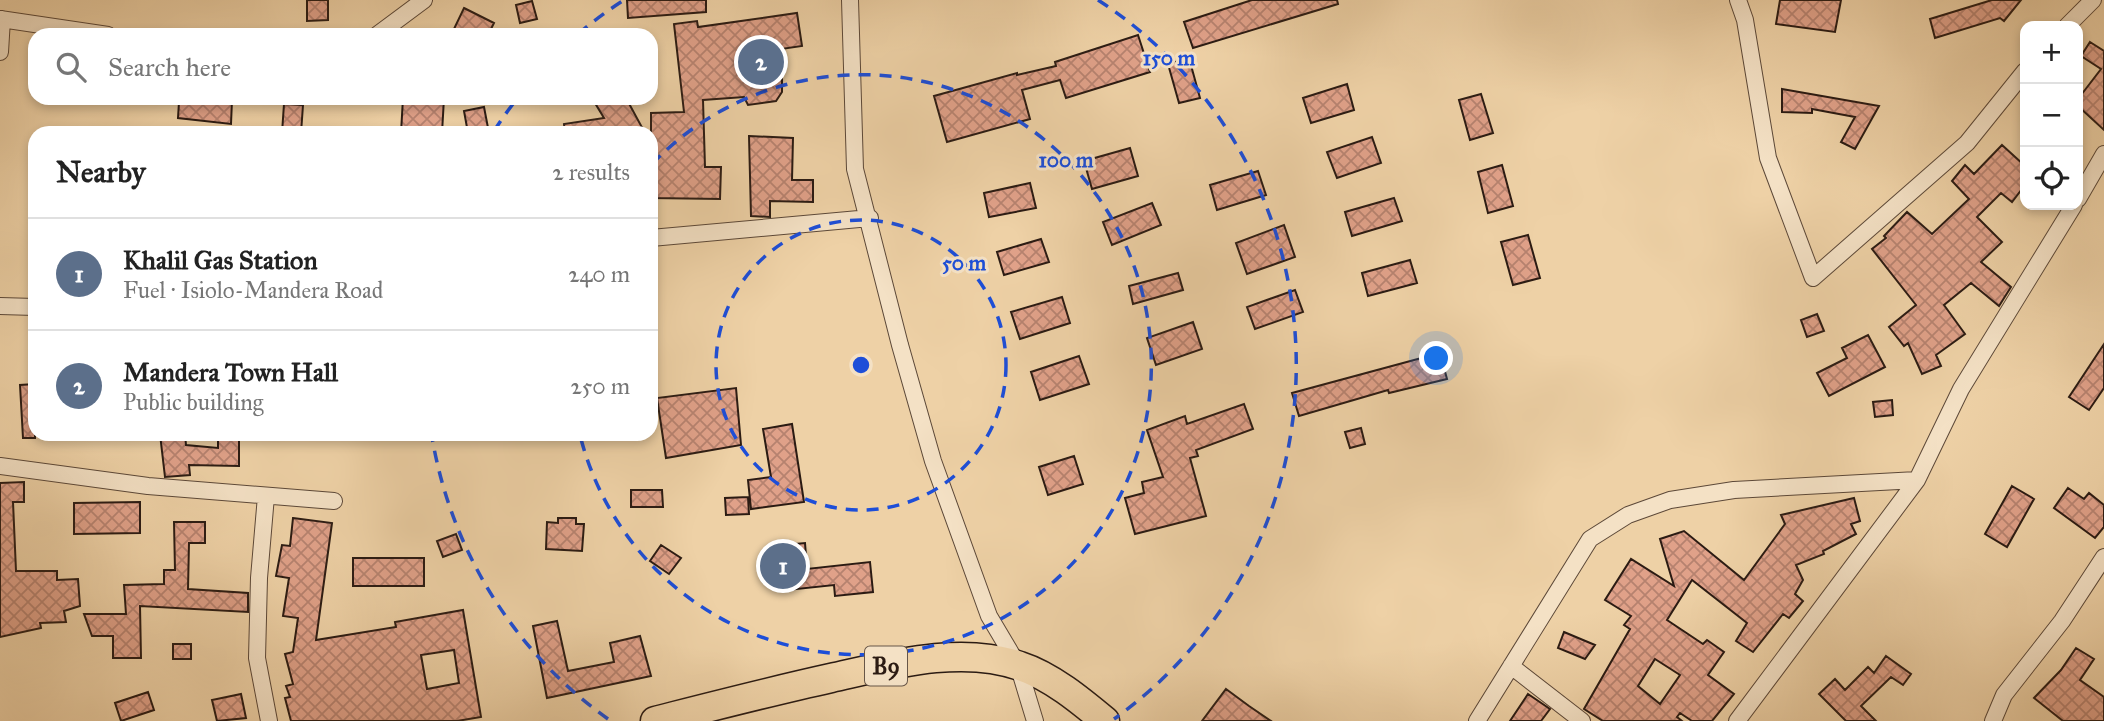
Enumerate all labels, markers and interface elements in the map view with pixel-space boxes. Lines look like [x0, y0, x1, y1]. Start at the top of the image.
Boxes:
map controls [2020, 21, 2083, 210]
button: + [2020, 21, 2083, 84]
search box [28, 28, 658, 105]
pin: 2 [738, 36, 784, 88]
text: 150 m [1143, 45, 1195, 71]
icon: search [52, 48, 90, 86]
text: Search here [108, 51, 231, 83]
button: − [2020, 84, 2083, 147]
text: 100 m [1039, 147, 1094, 173]
button: locate [2020, 147, 2083, 210]
text: Nearby [56, 154, 146, 190]
text: 2 results [552, 158, 630, 186]
text: Khalil Gas Station [123, 244, 317, 276]
text: 50 m [942, 250, 986, 276]
text: 1 [74, 260, 84, 288]
text: 240 m [568, 260, 630, 288]
text: Fuel · Isiolo-Mandera Road [123, 276, 383, 304]
your location [1419, 341, 1453, 375]
centre of rings [849, 353, 873, 377]
text: Mandera Town Hall [123, 356, 338, 388]
text: 2 [73, 372, 85, 400]
text: 250 m [570, 372, 630, 400]
text: Public building [123, 388, 263, 416]
pin: 1 [760, 540, 806, 592]
road number: B9 [865, 646, 907, 686]

